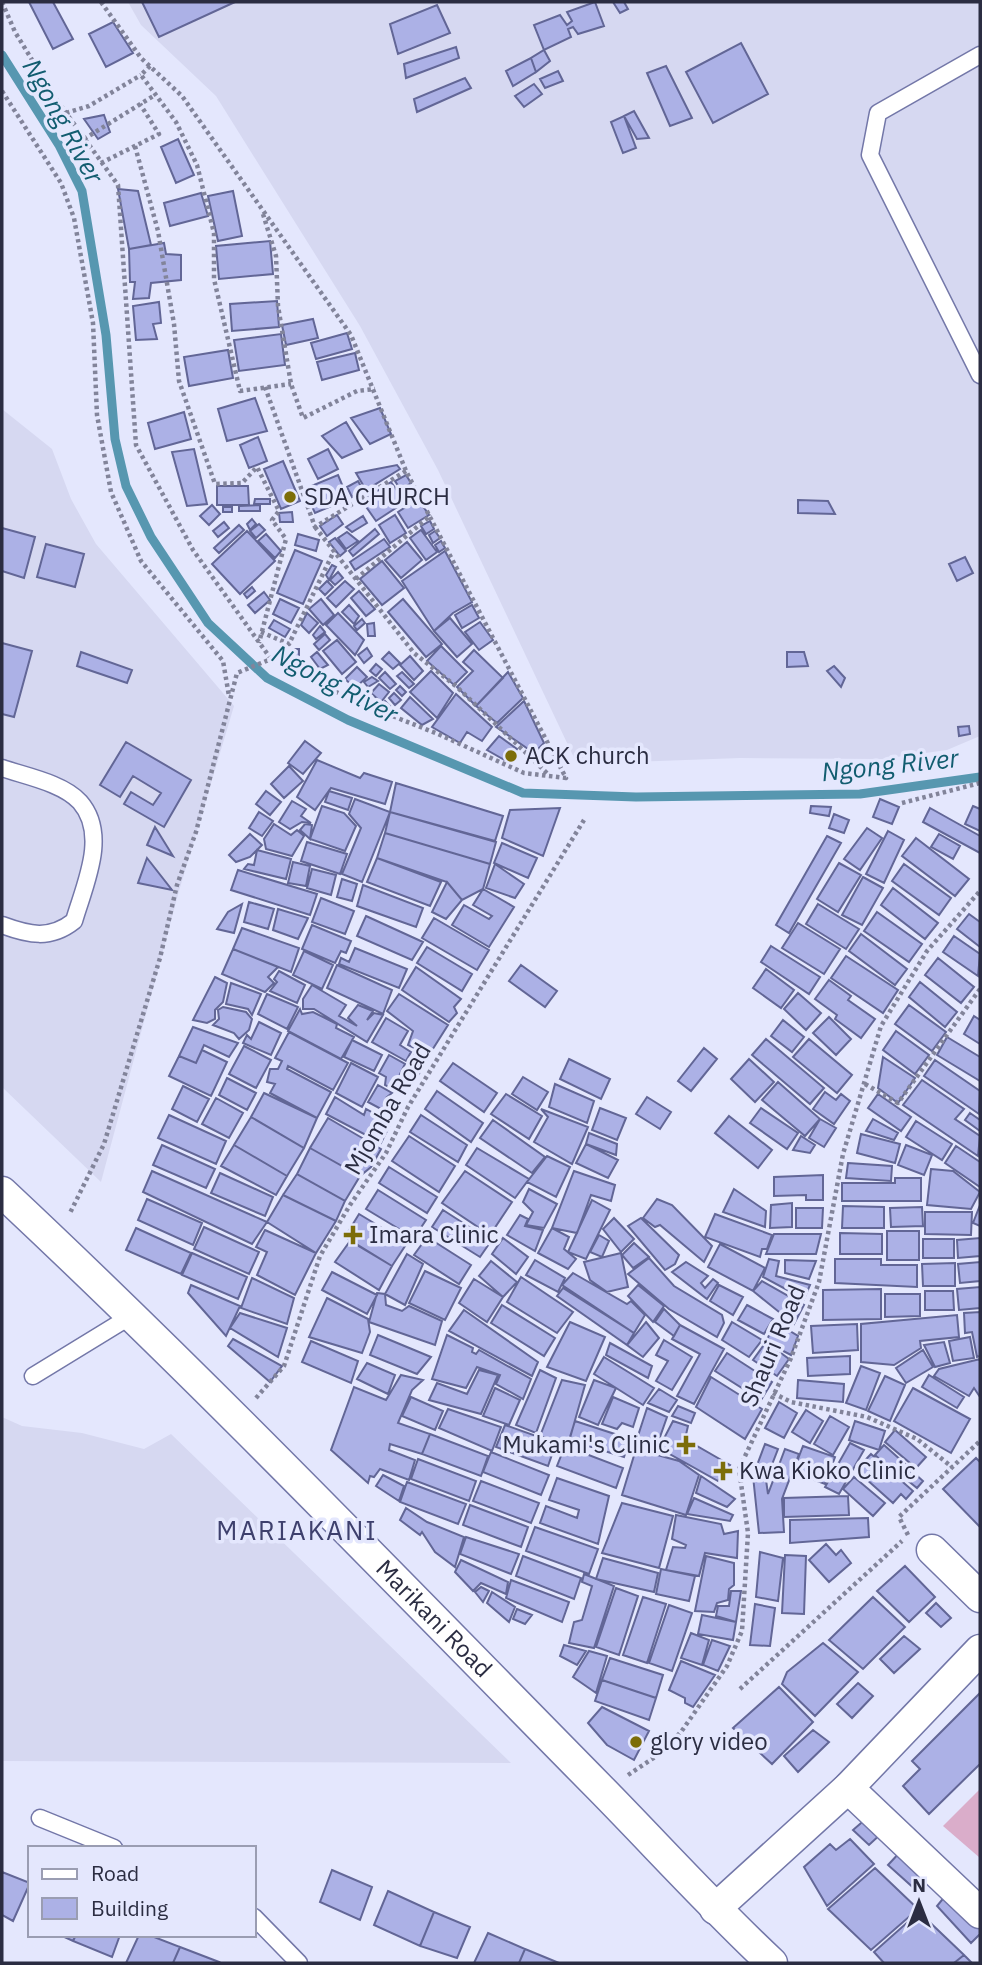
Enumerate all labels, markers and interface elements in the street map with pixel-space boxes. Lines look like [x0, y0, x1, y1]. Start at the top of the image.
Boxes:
water label: Ngong River [16, 52, 113, 190]
place label: SDA CHURCH [304, 480, 450, 512]
marker: SDA CHURCH [282, 489, 298, 505]
water label: Ngong River [267, 636, 406, 731]
place label: ACK church [525, 739, 650, 771]
water label: Ngong River [820, 740, 962, 788]
marker: ACK church [503, 748, 519, 764]
street label: Mjomba Road [336, 1037, 438, 1180]
place label: Imara Clinic [369, 1218, 499, 1250]
marker: Imara Clinic [343, 1225, 363, 1245]
street label: Shauri Road [732, 1280, 812, 1412]
place label: Mukami's Clinic [502, 1428, 670, 1460]
marker: Mukami's Clinic [676, 1435, 696, 1455]
place label: Kwa Kioko Clinic [739, 1454, 916, 1486]
marker: Kwa Kioko Clinic [713, 1461, 733, 1481]
district label: MARIAKANI [216, 1513, 378, 1547]
street label: Marikani Road [369, 1552, 499, 1684]
place label: glory video [650, 1725, 768, 1757]
marker: glory video [628, 1734, 644, 1750]
legend [28, 1846, 256, 1937]
text: Road [91, 1859, 139, 1887]
north arrow [884, 1867, 954, 1937]
text: N [912, 1873, 926, 1897]
text: Building [91, 1894, 168, 1922]

